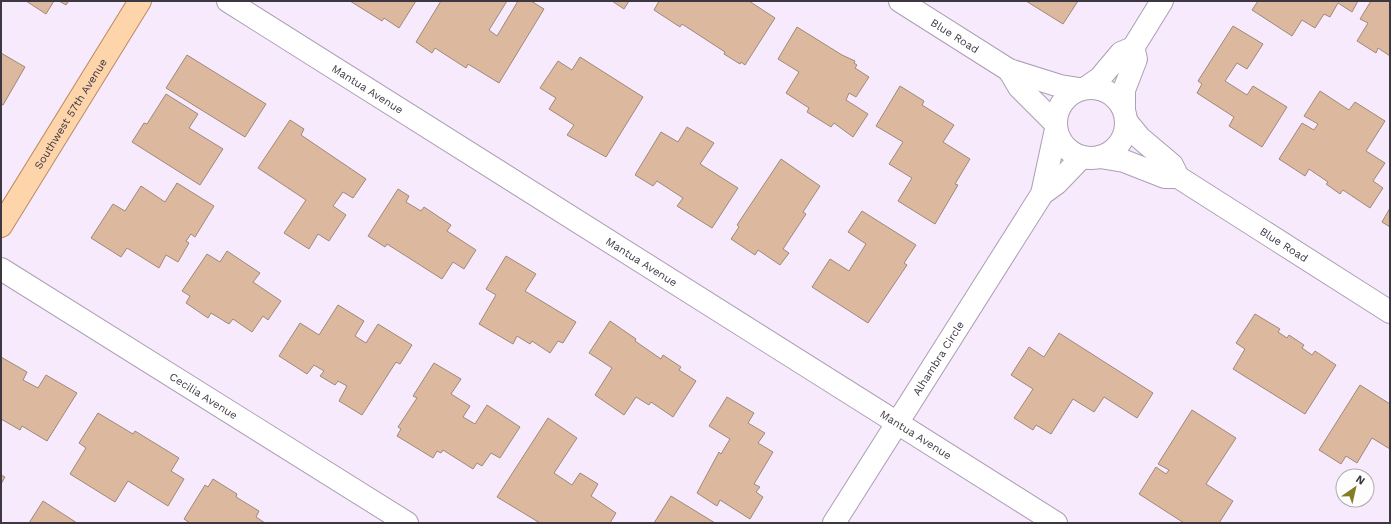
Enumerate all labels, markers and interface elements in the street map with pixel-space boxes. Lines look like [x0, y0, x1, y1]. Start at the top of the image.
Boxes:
street label: Blue Road [928, 16, 981, 56]
street label: Southwest 57th Avenue [32, 56, 110, 172]
street label: Mantua Avenue [329, 62, 405, 117]
street label: Blue Road [1257, 225, 1310, 265]
street label: Mantua Avenue [603, 235, 680, 290]
street label: Alhambra Circle [910, 319, 967, 398]
street label: Cecilia Avenue [167, 370, 240, 422]
street label: Mantua Avenue [877, 408, 954, 462]
north arrow [1335, 468, 1375, 508]
text: N [1353, 472, 1367, 488]

